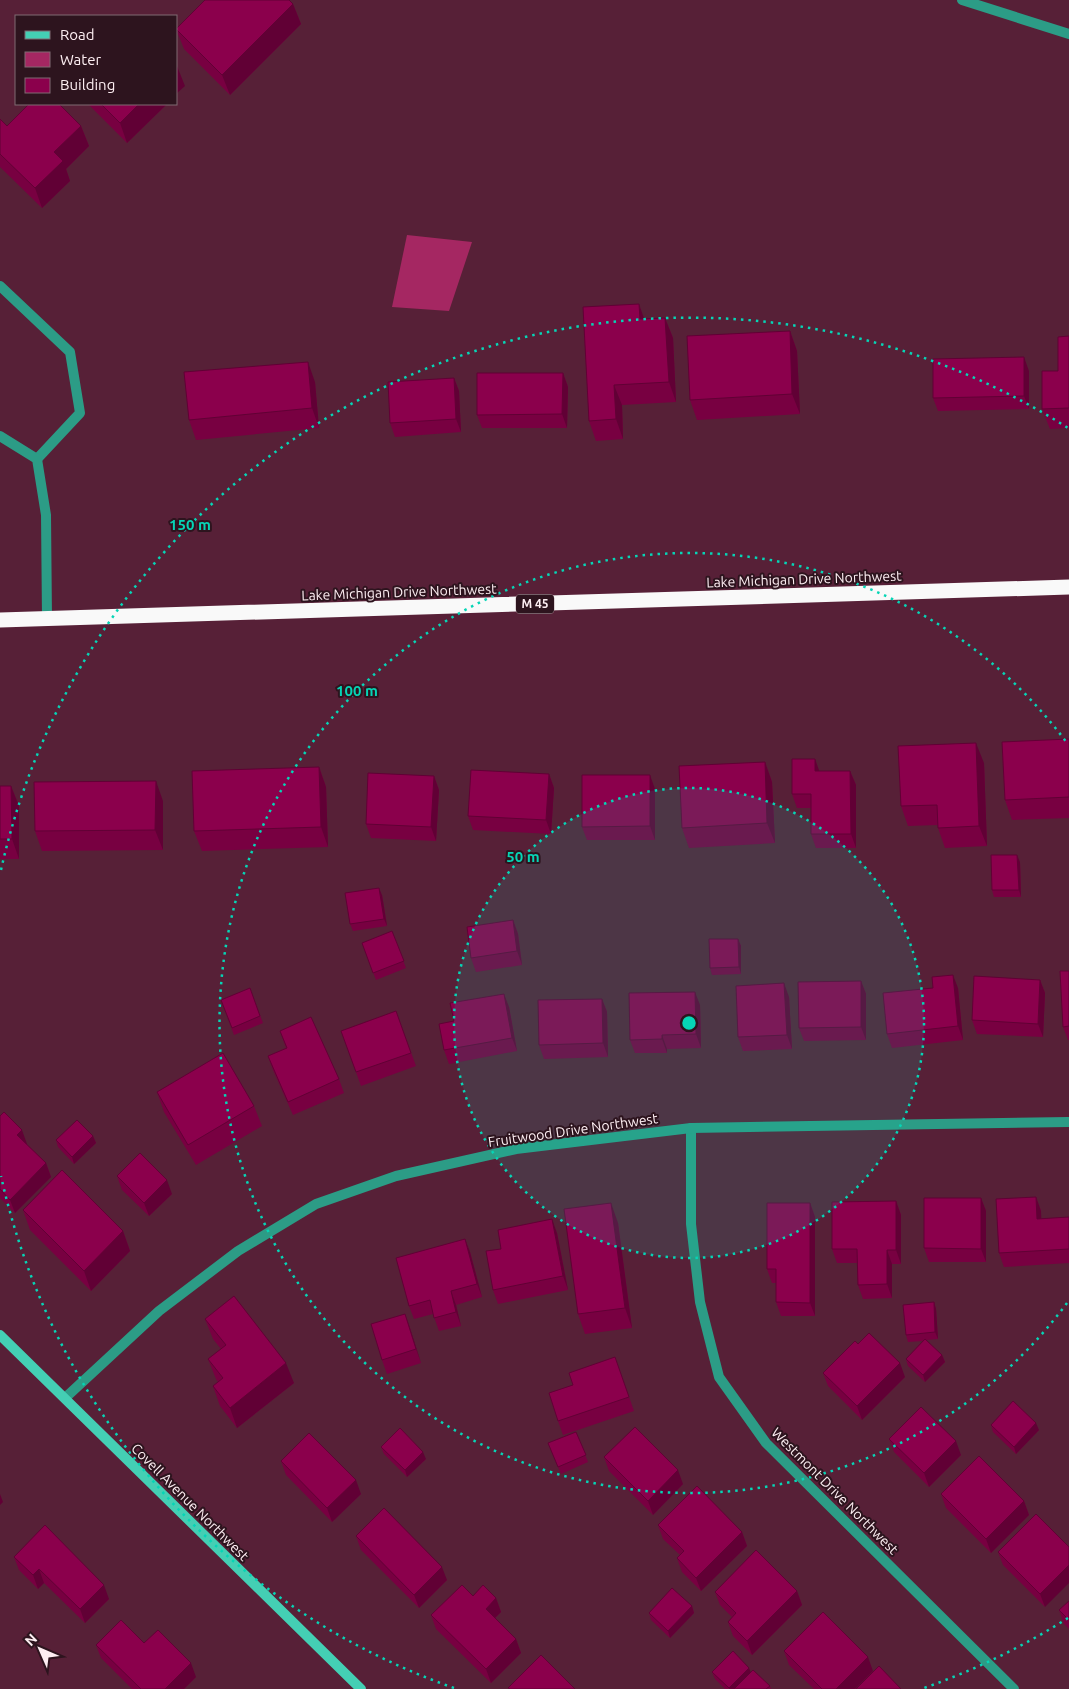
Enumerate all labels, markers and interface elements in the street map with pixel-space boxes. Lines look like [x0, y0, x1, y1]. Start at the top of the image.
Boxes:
legend [15, 15, 178, 105]
text: Road [60, 26, 95, 43]
text: Water [60, 51, 101, 68]
text: Building [60, 76, 115, 93]
text: 150 m [169, 516, 211, 533]
street label: Lake Michigan Drive Northwest [706, 568, 902, 590]
street label: Lake Michigan Drive Northwest [301, 581, 497, 603]
road number: M 45 [516, 594, 554, 614]
text: 100 m [336, 682, 378, 699]
text: 50 m [506, 848, 540, 865]
centre of rings [680, 1014, 698, 1032]
street label: Fruitwood Drive Northwest [487, 1110, 659, 1150]
street label: Westmont Drive Northwest [768, 1424, 902, 1558]
street label: Covell Avenue Northwest [128, 1440, 252, 1564]
north arrow [15, 1624, 65, 1674]
text: N [21, 1630, 40, 1649]

